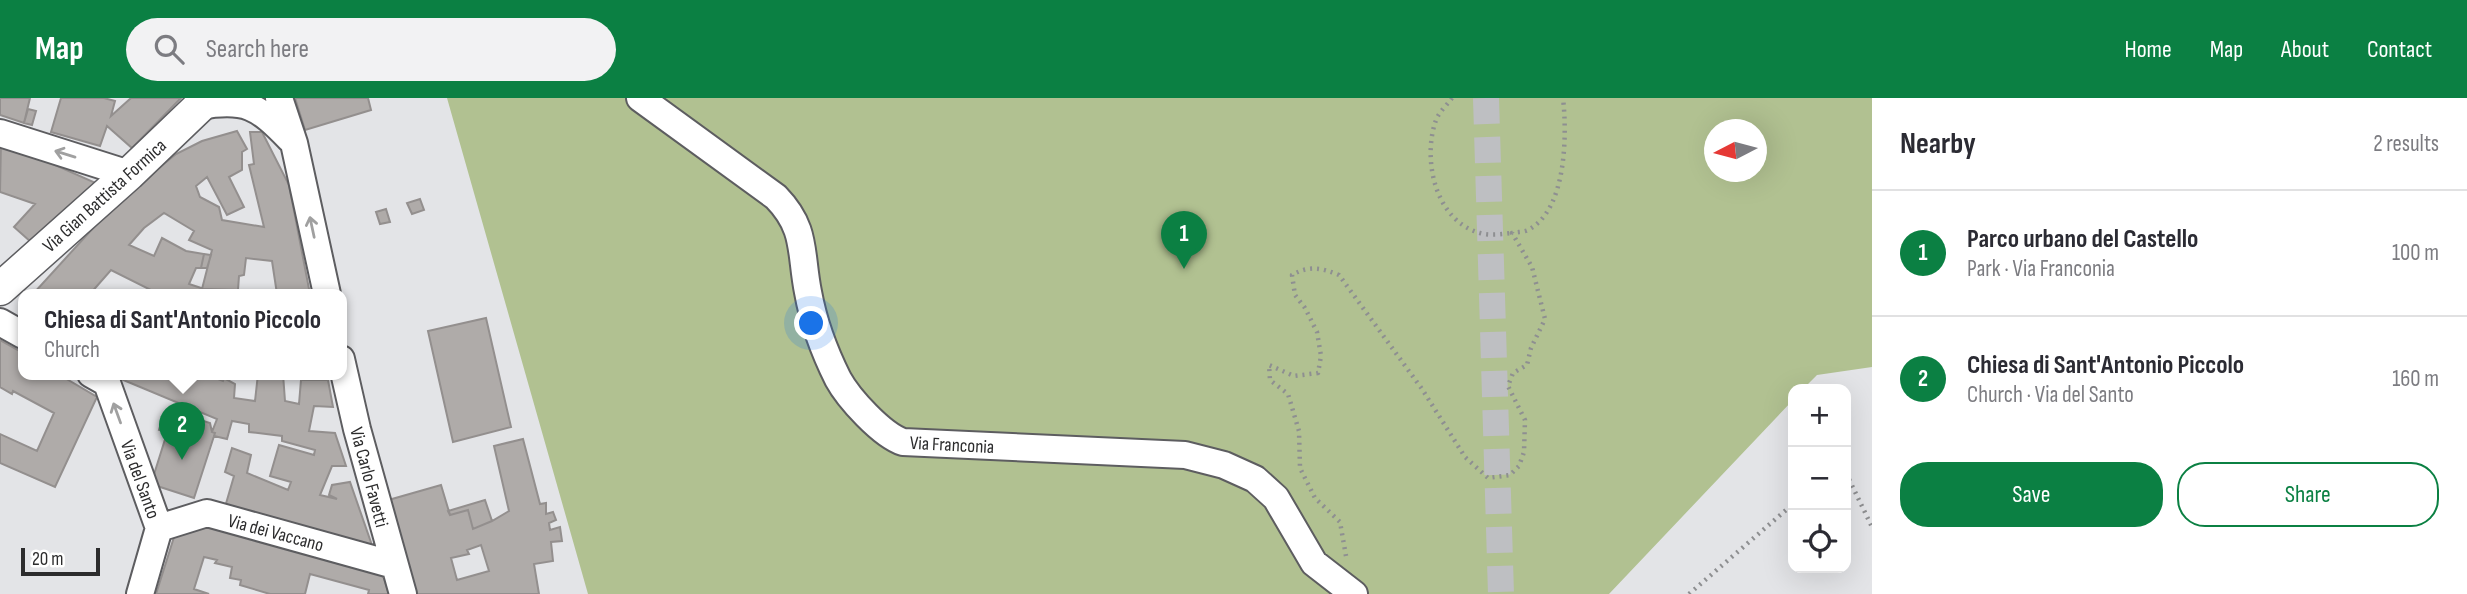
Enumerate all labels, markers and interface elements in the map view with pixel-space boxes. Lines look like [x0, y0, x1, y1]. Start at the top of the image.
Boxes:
search box [126, 18, 616, 81]
text: Map [35, 29, 84, 69]
icon: search [150, 30, 188, 68]
text: Search here [206, 34, 309, 65]
text: Home [2124, 35, 2172, 64]
text: Map [2210, 35, 2243, 64]
text: About [2281, 35, 2329, 64]
text: Contact [2367, 35, 2432, 64]
north arrow [1704, 119, 1767, 182]
text: Nearby [1900, 126, 1976, 162]
text: 2 results [2373, 130, 2439, 158]
street label: Via Gian Battista Formica [38, 135, 172, 258]
one-way arrow [54, 146, 76, 159]
pin: 1 [1161, 211, 1207, 269]
one-way arrow [305, 216, 319, 239]
text: Parco urbano del Castello [1967, 224, 2198, 255]
text: 1 [1918, 239, 1928, 267]
text: 100 m [2392, 239, 2439, 267]
text: Park · Via Franconia [1967, 255, 2115, 283]
popup [18, 289, 347, 380]
text: Chiesa di Sant'Antonio Piccolo [44, 305, 321, 336]
your location [794, 306, 828, 340]
text: Church [44, 336, 100, 364]
text: Chiesa di Sant'Antonio Piccolo [1967, 350, 2244, 381]
text: 2 [1918, 365, 1928, 393]
text: 160 m [2392, 365, 2439, 393]
text: Church · Via del Santo [1967, 381, 2134, 409]
map controls [1788, 384, 1851, 573]
button: + [1788, 384, 1851, 447]
one-way arrow [110, 402, 123, 424]
pin: 2 [159, 402, 205, 460]
street label: Via Carlo Favetti [344, 425, 393, 530]
street label: Via Franconia [909, 432, 995, 459]
street label: Via del Santo [115, 437, 164, 522]
button: − [1788, 447, 1851, 510]
button: Save [1900, 462, 2163, 527]
button: Share [2177, 462, 2439, 527]
street label: Via dei Vaccano [225, 510, 326, 557]
button: locate [1788, 510, 1851, 573]
scale bar [21, 545, 100, 577]
text: 20 m [32, 548, 64, 571]

